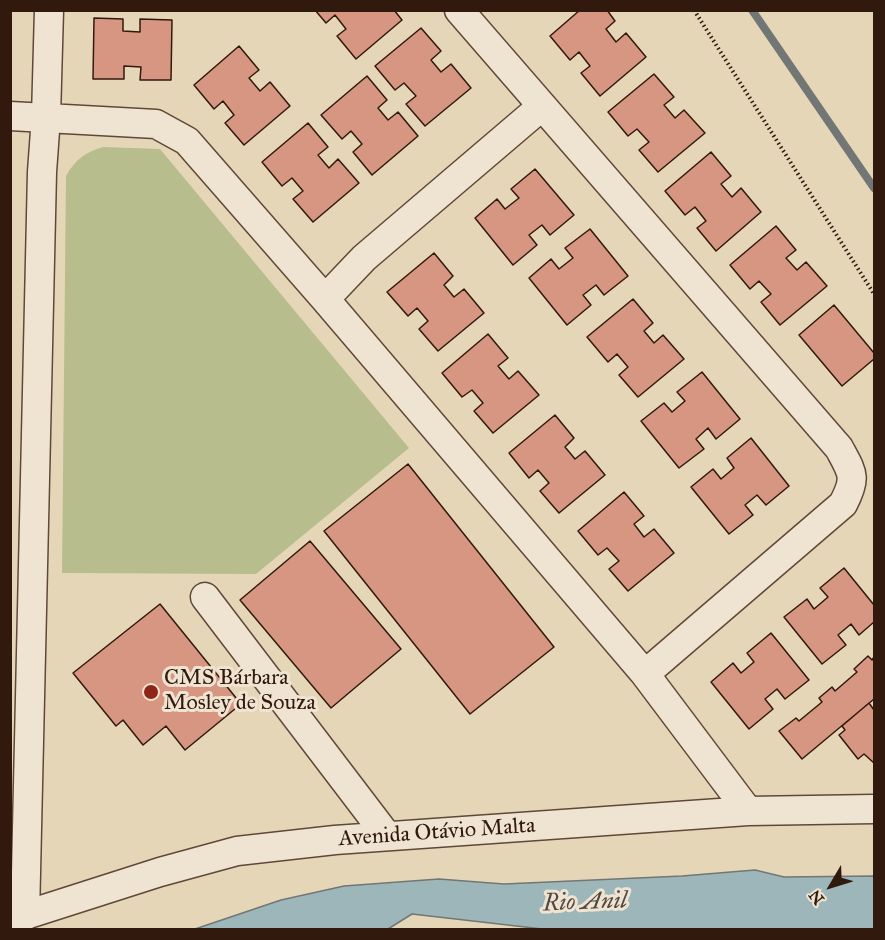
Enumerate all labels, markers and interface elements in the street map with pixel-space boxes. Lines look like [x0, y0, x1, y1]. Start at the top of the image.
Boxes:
place label: CMS Bárbara Mosley de Souza [164, 666, 316, 718]
marker: CMS Bárbara Mosley de Souza [142, 683, 160, 701]
street label: Avenida Otávio Malta [338, 813, 536, 853]
north arrow [801, 856, 861, 916]
text: N [805, 886, 828, 909]
water label: Rio Anil [543, 887, 627, 919]

